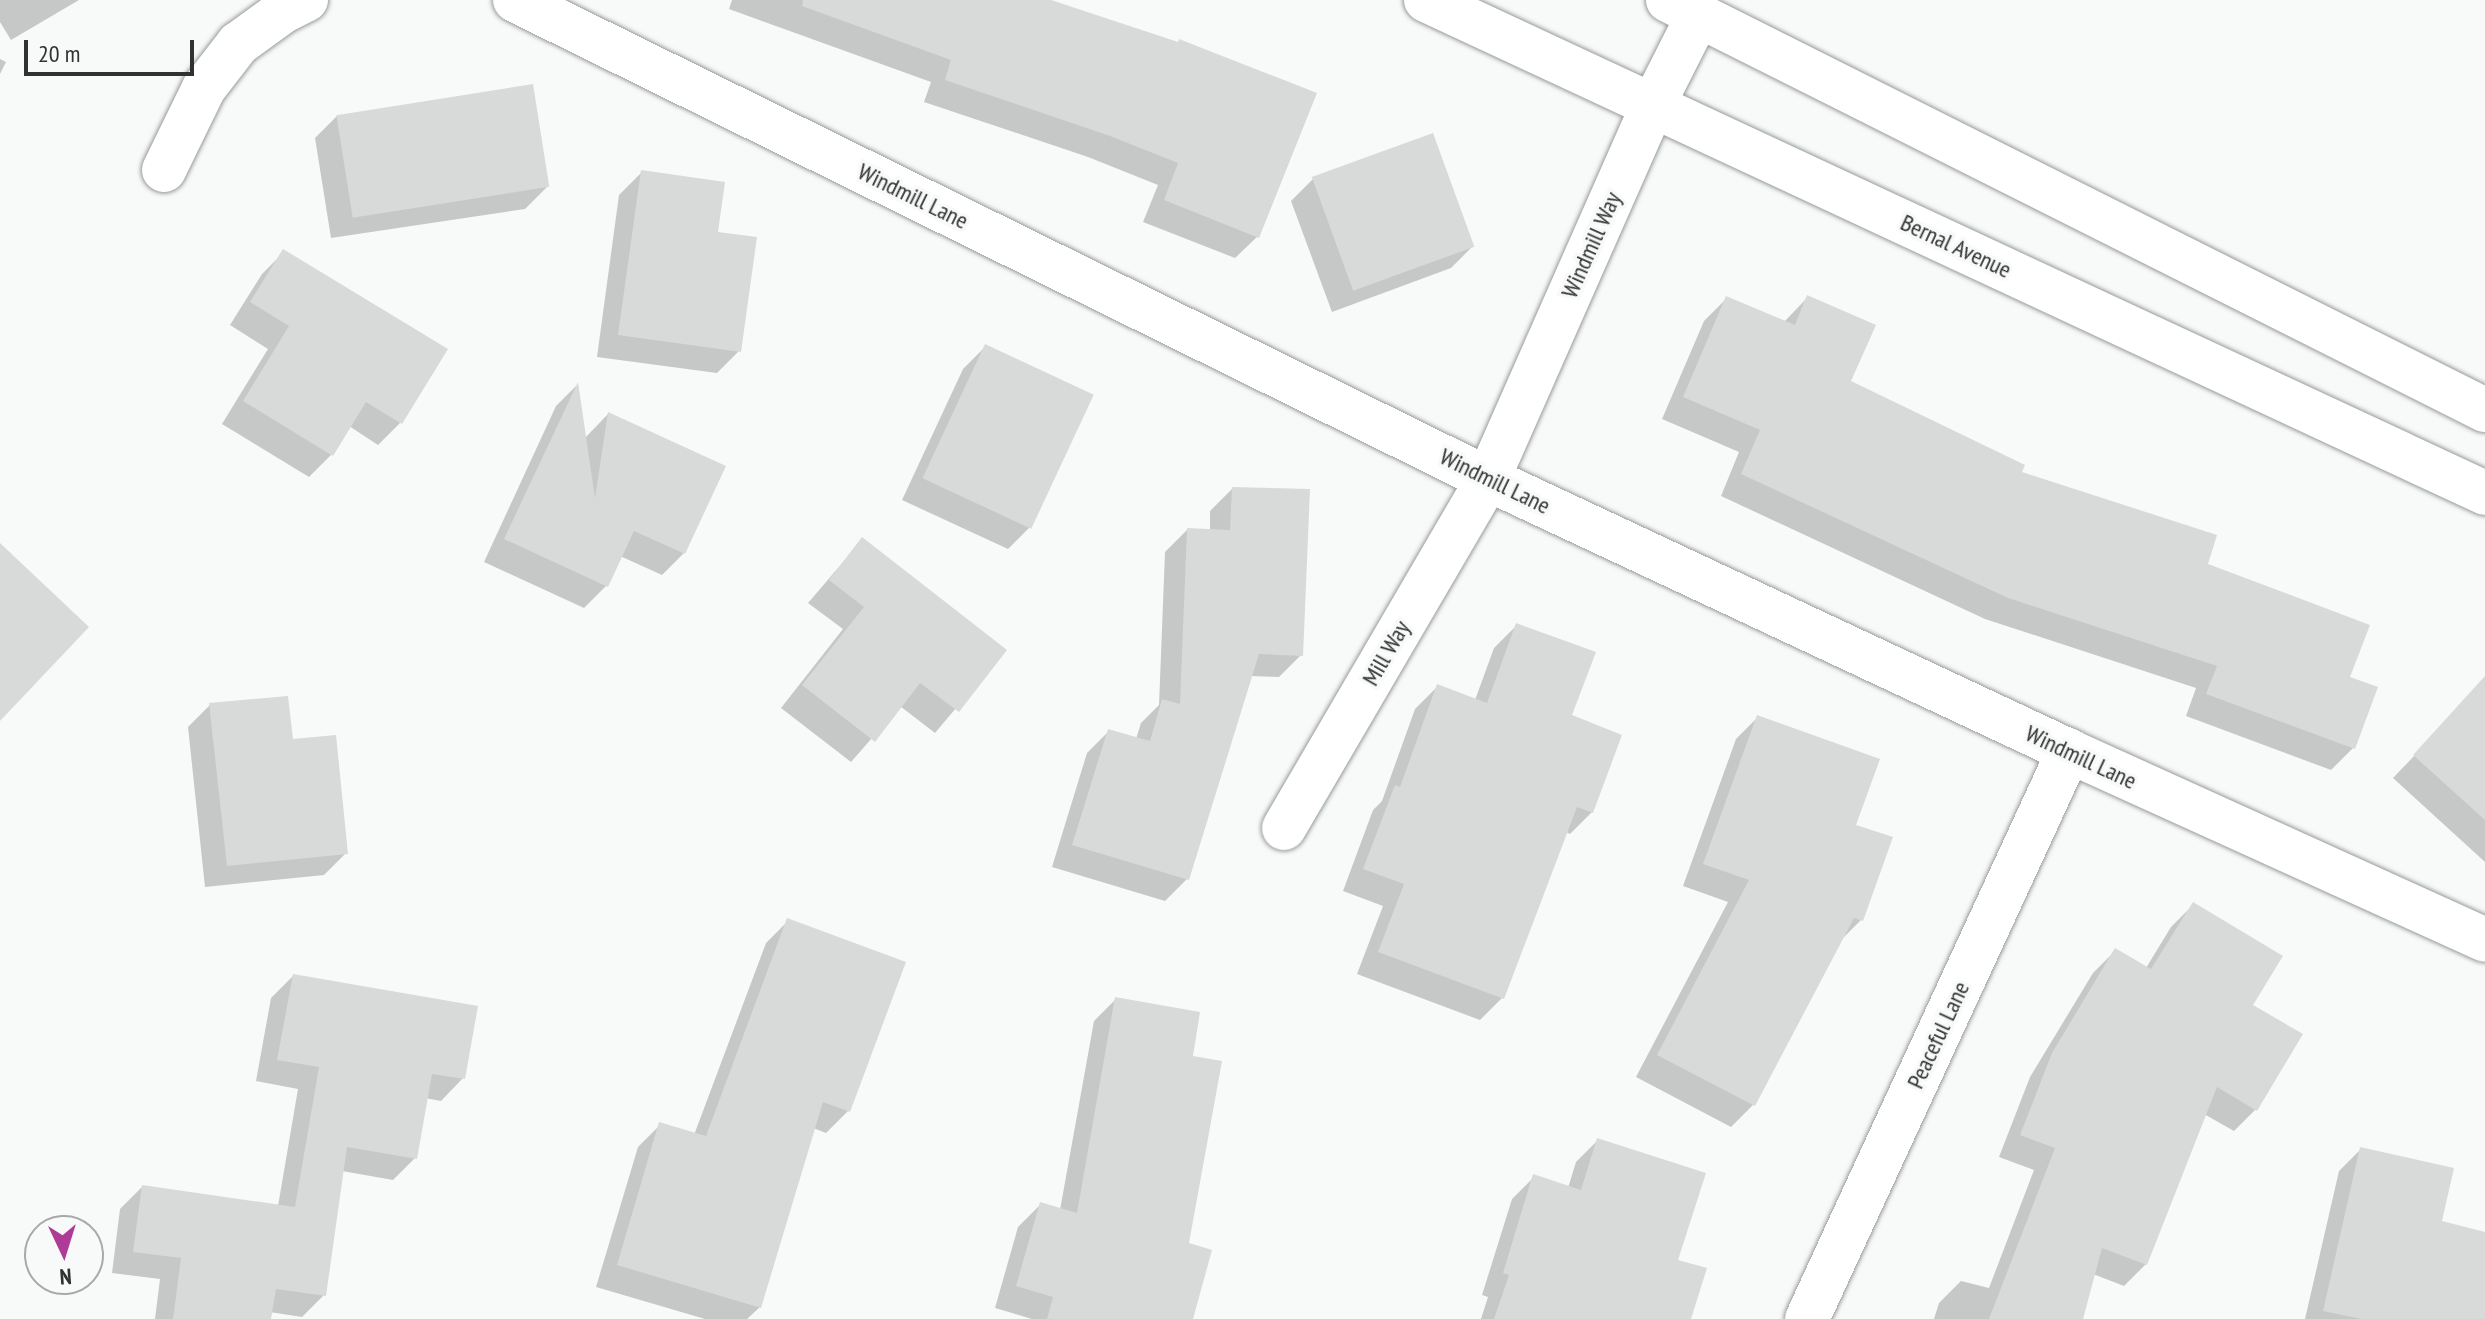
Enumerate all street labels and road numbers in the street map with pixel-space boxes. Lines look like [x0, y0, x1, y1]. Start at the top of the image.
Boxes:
street label: Windmill Lane [853, 157, 973, 235]
street label: Windmill Way [1555, 187, 1627, 303]
street label: Bernal Avenue [1896, 208, 2016, 284]
street label: Windmill Lane [1435, 442, 1555, 520]
street label: Mill Way [1356, 615, 1416, 691]
street label: Windmill Lane [2021, 719, 2141, 795]
street label: Peaceful Lane [1901, 977, 1975, 1093]

